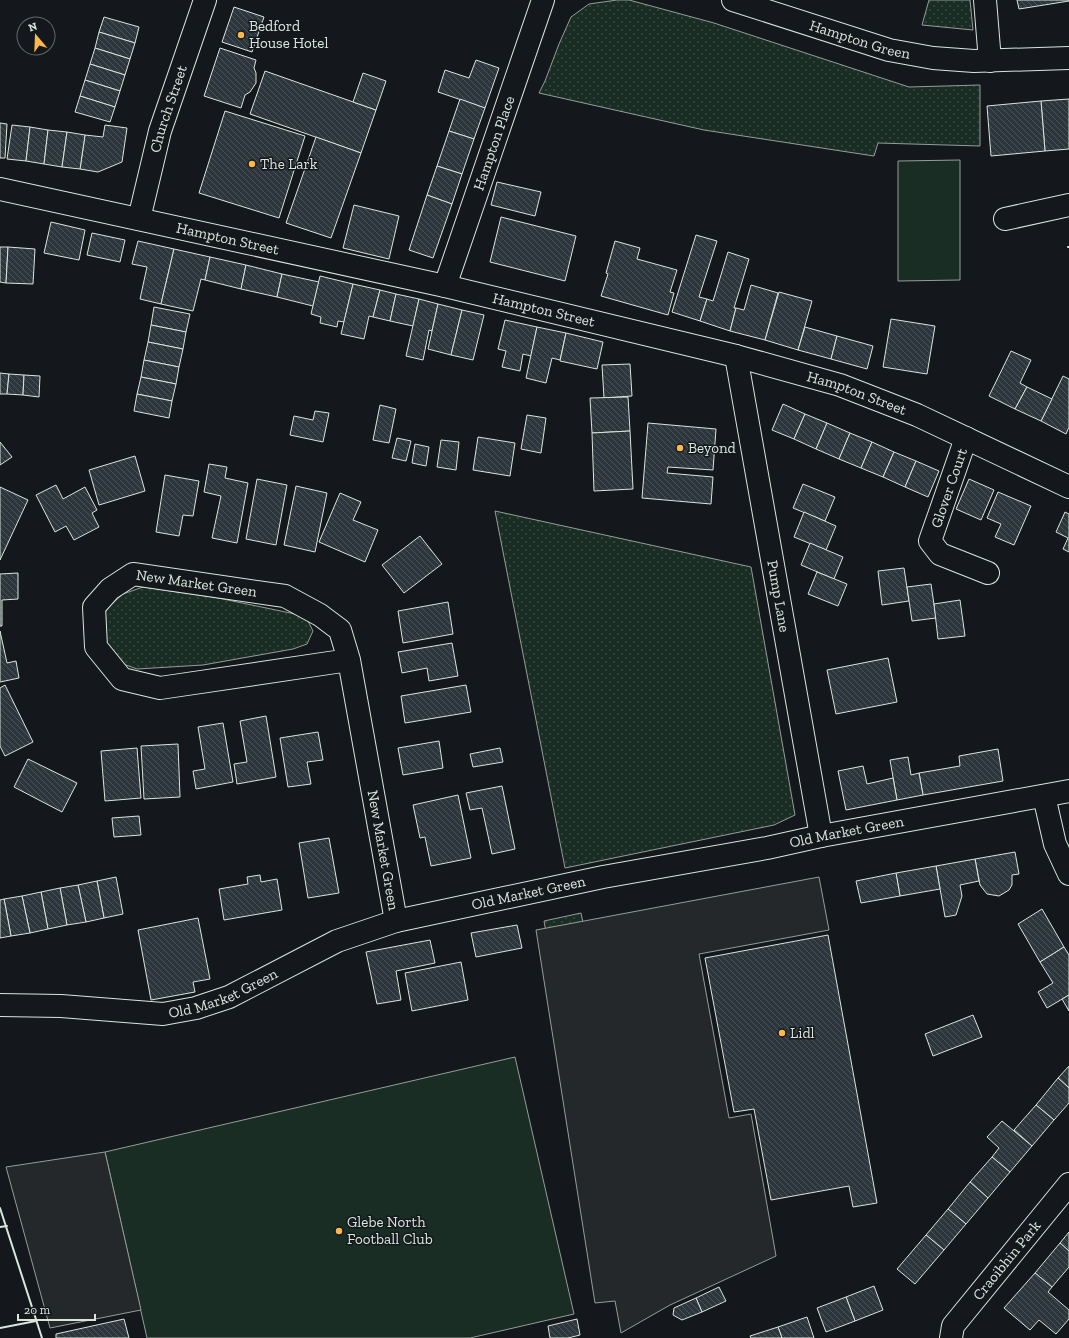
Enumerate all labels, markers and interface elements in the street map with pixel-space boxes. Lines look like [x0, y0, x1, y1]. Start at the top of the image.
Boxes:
north arrow [16, 16, 56, 56]
street label: Hampton Green [807, 16, 912, 63]
place label: Bedford House Hotel [249, 17, 328, 52]
text: N [27, 19, 40, 35]
marker: Bedford House Hotel [236, 30, 246, 40]
street label: Church Street [146, 62, 191, 154]
street label: Hampton Place [469, 93, 518, 193]
place label: The Lark [260, 155, 318, 173]
marker: The Lark [247, 159, 257, 169]
street label: Hampton Street [175, 219, 281, 259]
street label: Hampton Street [491, 289, 597, 331]
street label: Hampton Street [805, 367, 909, 419]
place label: Beyond [688, 439, 737, 457]
marker: Beyond [675, 443, 685, 453]
street label: Glover Court [927, 445, 971, 530]
street label: Pump Lane [763, 559, 794, 634]
street label: New Market Green [135, 566, 258, 601]
street label: New Market Green [364, 789, 403, 912]
street label: Old Market Green [788, 812, 906, 852]
street label: Old Market Green [470, 872, 587, 914]
street label: Old Market Green [167, 964, 281, 1022]
place label: Lidl [790, 1024, 815, 1042]
marker: Lidl [777, 1028, 787, 1038]
place label: Glebe North Football Club [347, 1213, 433, 1248]
street label: Craoibhin Park [969, 1217, 1045, 1304]
marker: Glebe North Football Club [334, 1226, 344, 1236]
scale bar [18, 1296, 95, 1322]
text: 20 m [24, 1303, 51, 1317]

